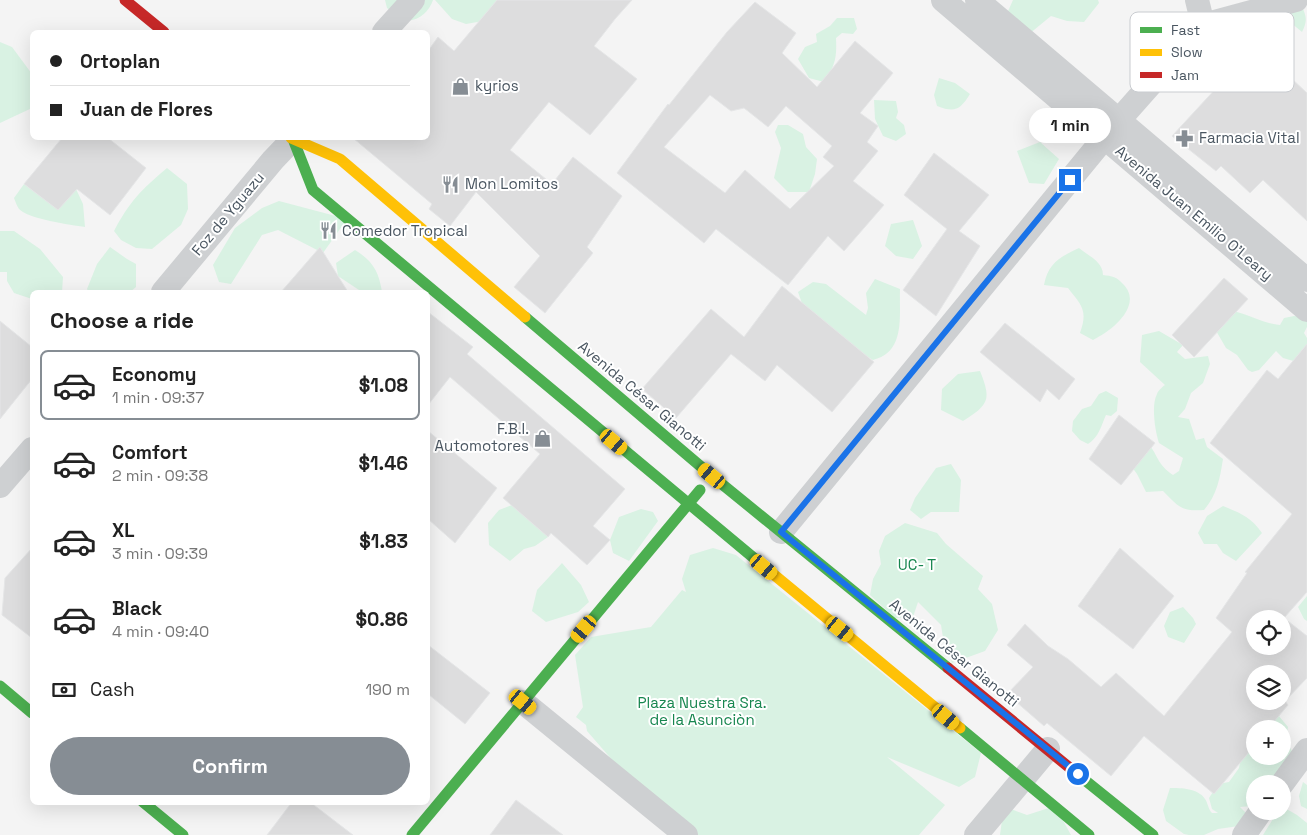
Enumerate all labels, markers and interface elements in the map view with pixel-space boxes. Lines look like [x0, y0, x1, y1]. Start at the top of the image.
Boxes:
legend [1130, 12, 1294, 92]
text: Fast [1171, 21, 1200, 39]
text: Slow [1171, 43, 1203, 61]
text: Ortoplan [80, 49, 160, 74]
text: Jam [1171, 66, 1199, 84]
shop icon: kyrios [451, 76, 471, 96]
place label: kyrios [475, 76, 519, 95]
text: Juan de Flores [80, 97, 213, 122]
callout: 1 min [1029, 108, 1111, 142]
text: 1 min [1050, 115, 1090, 136]
pharmacy icon: Farmacia Vital [1175, 128, 1195, 148]
place label: Farmacia Vital [1199, 128, 1300, 147]
street label: Avenida Juan Emilio O'Leary [1112, 141, 1277, 284]
street label: Foz de Yguazu [187, 168, 268, 259]
route end [1059, 169, 1081, 191]
restaurant icon: Mon Lomitos [441, 174, 461, 194]
place label: Mon Lomitos [465, 174, 558, 193]
restaurant icon: Comedor Tropical [318, 221, 338, 241]
place label: Comedor Tropical [342, 221, 468, 240]
text: Choose a ride [50, 306, 194, 334]
street label: Avenida César Gianotti [574, 336, 710, 455]
text: Economy [112, 362, 196, 387]
icon: car [52, 363, 97, 408]
text: $1.08 [359, 373, 408, 398]
text: 1 min · 09:37 [112, 387, 204, 408]
place label: F.B.I. Automotores [435, 419, 529, 455]
car [597, 427, 630, 457]
shop icon: F.B.I. Automotores [533, 428, 553, 448]
text: Comfort [112, 440, 188, 465]
icon: car [52, 441, 97, 486]
text: $1.46 [358, 451, 408, 476]
car [695, 461, 728, 491]
text: 2 min · 09:38 [112, 465, 208, 486]
text: XL [112, 518, 135, 543]
icon: car [52, 519, 97, 564]
text: $1.83 [359, 529, 408, 554]
text: 3 min · 09:39 [112, 543, 208, 564]
car [747, 552, 780, 582]
park label: UC- T [898, 555, 936, 574]
street label: Avenida César Gianotti [886, 594, 1023, 711]
text: Black [112, 596, 162, 621]
icon: car [52, 597, 97, 642]
text: $0.86 [356, 607, 408, 632]
map controls [1246, 610, 1291, 820]
button: locate [1246, 610, 1291, 655]
car [568, 613, 599, 645]
car [823, 614, 856, 644]
text: 4 min · 09:40 [112, 621, 209, 642]
button: layers [1246, 665, 1291, 710]
icon: cash [50, 676, 78, 704]
text: Cash [90, 677, 135, 702]
text: 190 m [365, 679, 410, 700]
car [506, 687, 539, 717]
park label: Plaza Nuestra Sra. de la Asunciòn [637, 693, 767, 729]
car [929, 702, 962, 732]
button: + [1246, 720, 1291, 765]
button: Confirm [50, 737, 410, 795]
route start [1067, 763, 1089, 785]
button: − [1246, 775, 1291, 820]

